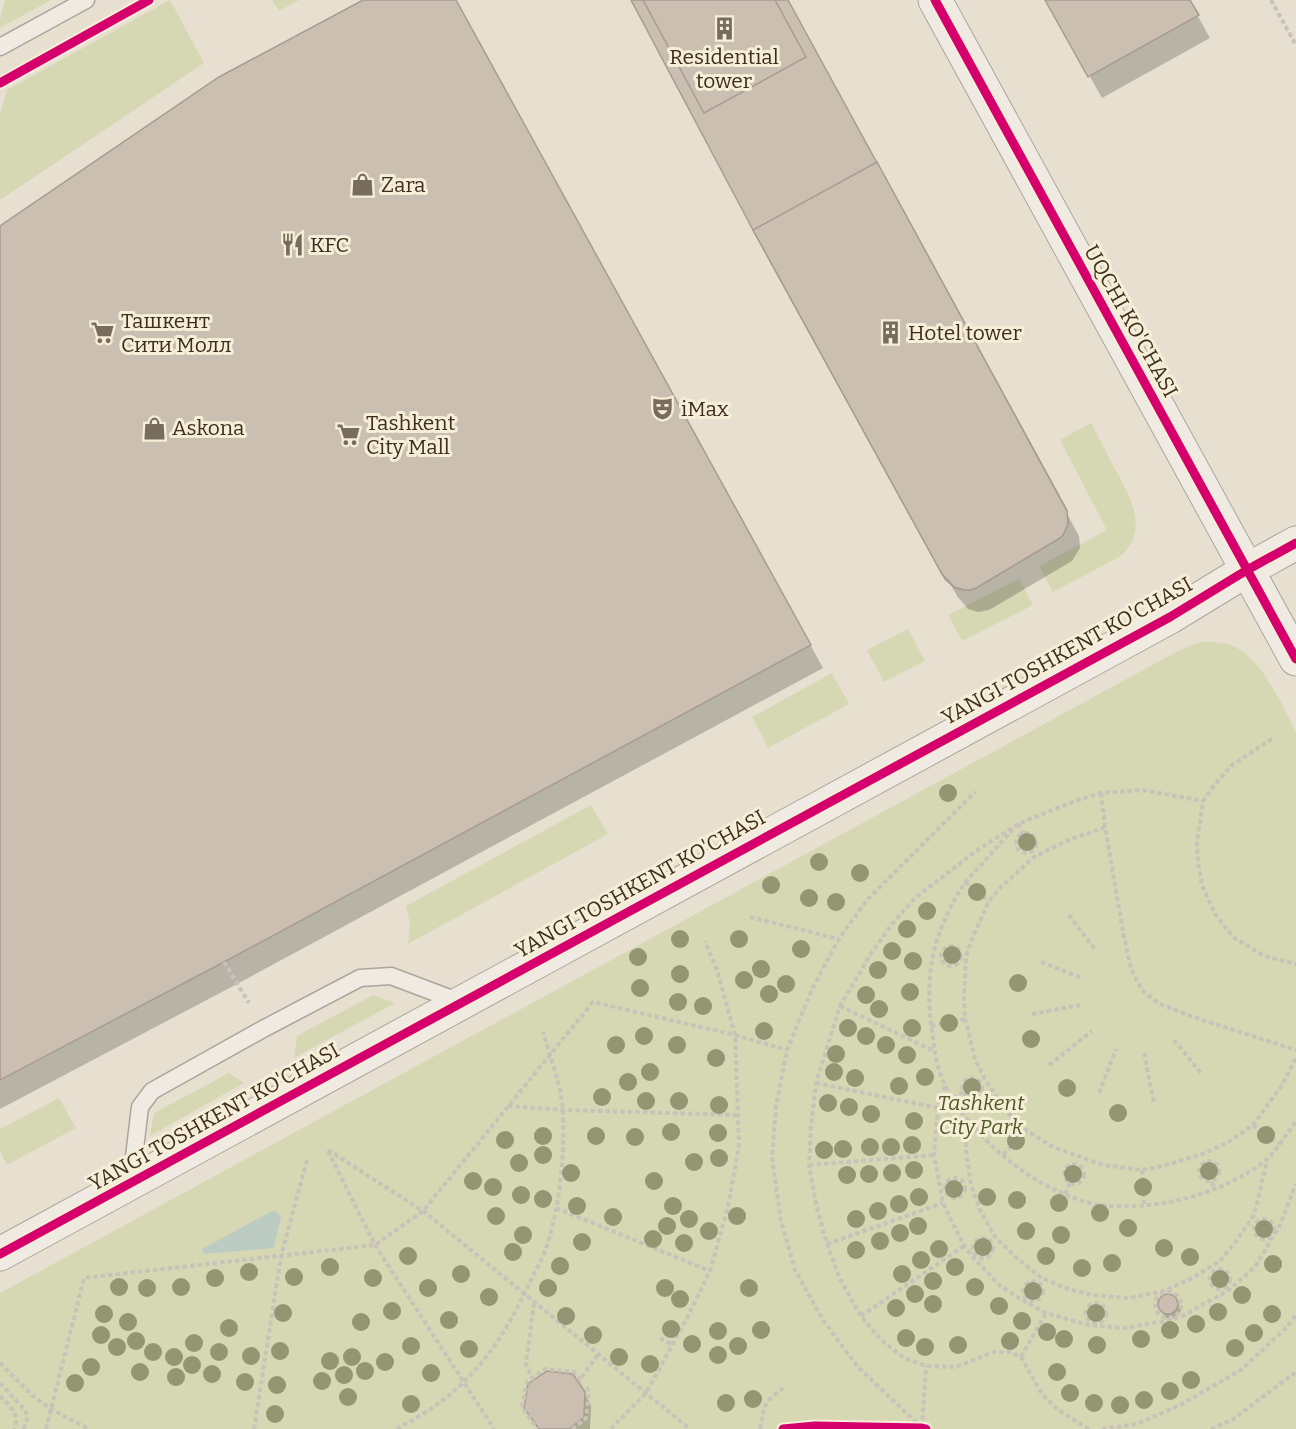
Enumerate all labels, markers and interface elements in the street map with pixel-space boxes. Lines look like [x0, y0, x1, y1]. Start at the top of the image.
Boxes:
building icon: Residential tower [711, 16, 737, 42]
place label: Residential tower [669, 44, 779, 94]
shop icon: Zara [350, 172, 376, 198]
place label: Zara [381, 172, 426, 198]
restaurant icon: KFC [279, 232, 305, 258]
place label: KFC [310, 232, 349, 258]
street label: UQCHI KO'CHASI [1078, 240, 1184, 402]
place label: Ташкент Сити Молл [121, 308, 231, 358]
supermarket icon: Ташкент Сити Молл [90, 320, 116, 346]
building icon: Hotel tower [877, 320, 903, 346]
place label: Hotel tower [908, 320, 1022, 346]
theatre icon: iMax [650, 396, 676, 422]
place label: iMax [681, 396, 729, 422]
place label: Tashkent City Mall [366, 410, 456, 460]
shop icon: Askona [141, 415, 167, 441]
place label: Askona [172, 415, 245, 441]
supermarket icon: Tashkent City Mall [335, 422, 361, 448]
street label: YANGI TOSHKENT KO'CHASI [937, 571, 1197, 731]
street label: YANGI TOSHKENT KO'CHASI [510, 804, 770, 964]
street label: YANGI TOSHKENT KO'CHASI [84, 1037, 344, 1197]
park label: Tashkent City Park [937, 1090, 1025, 1140]

